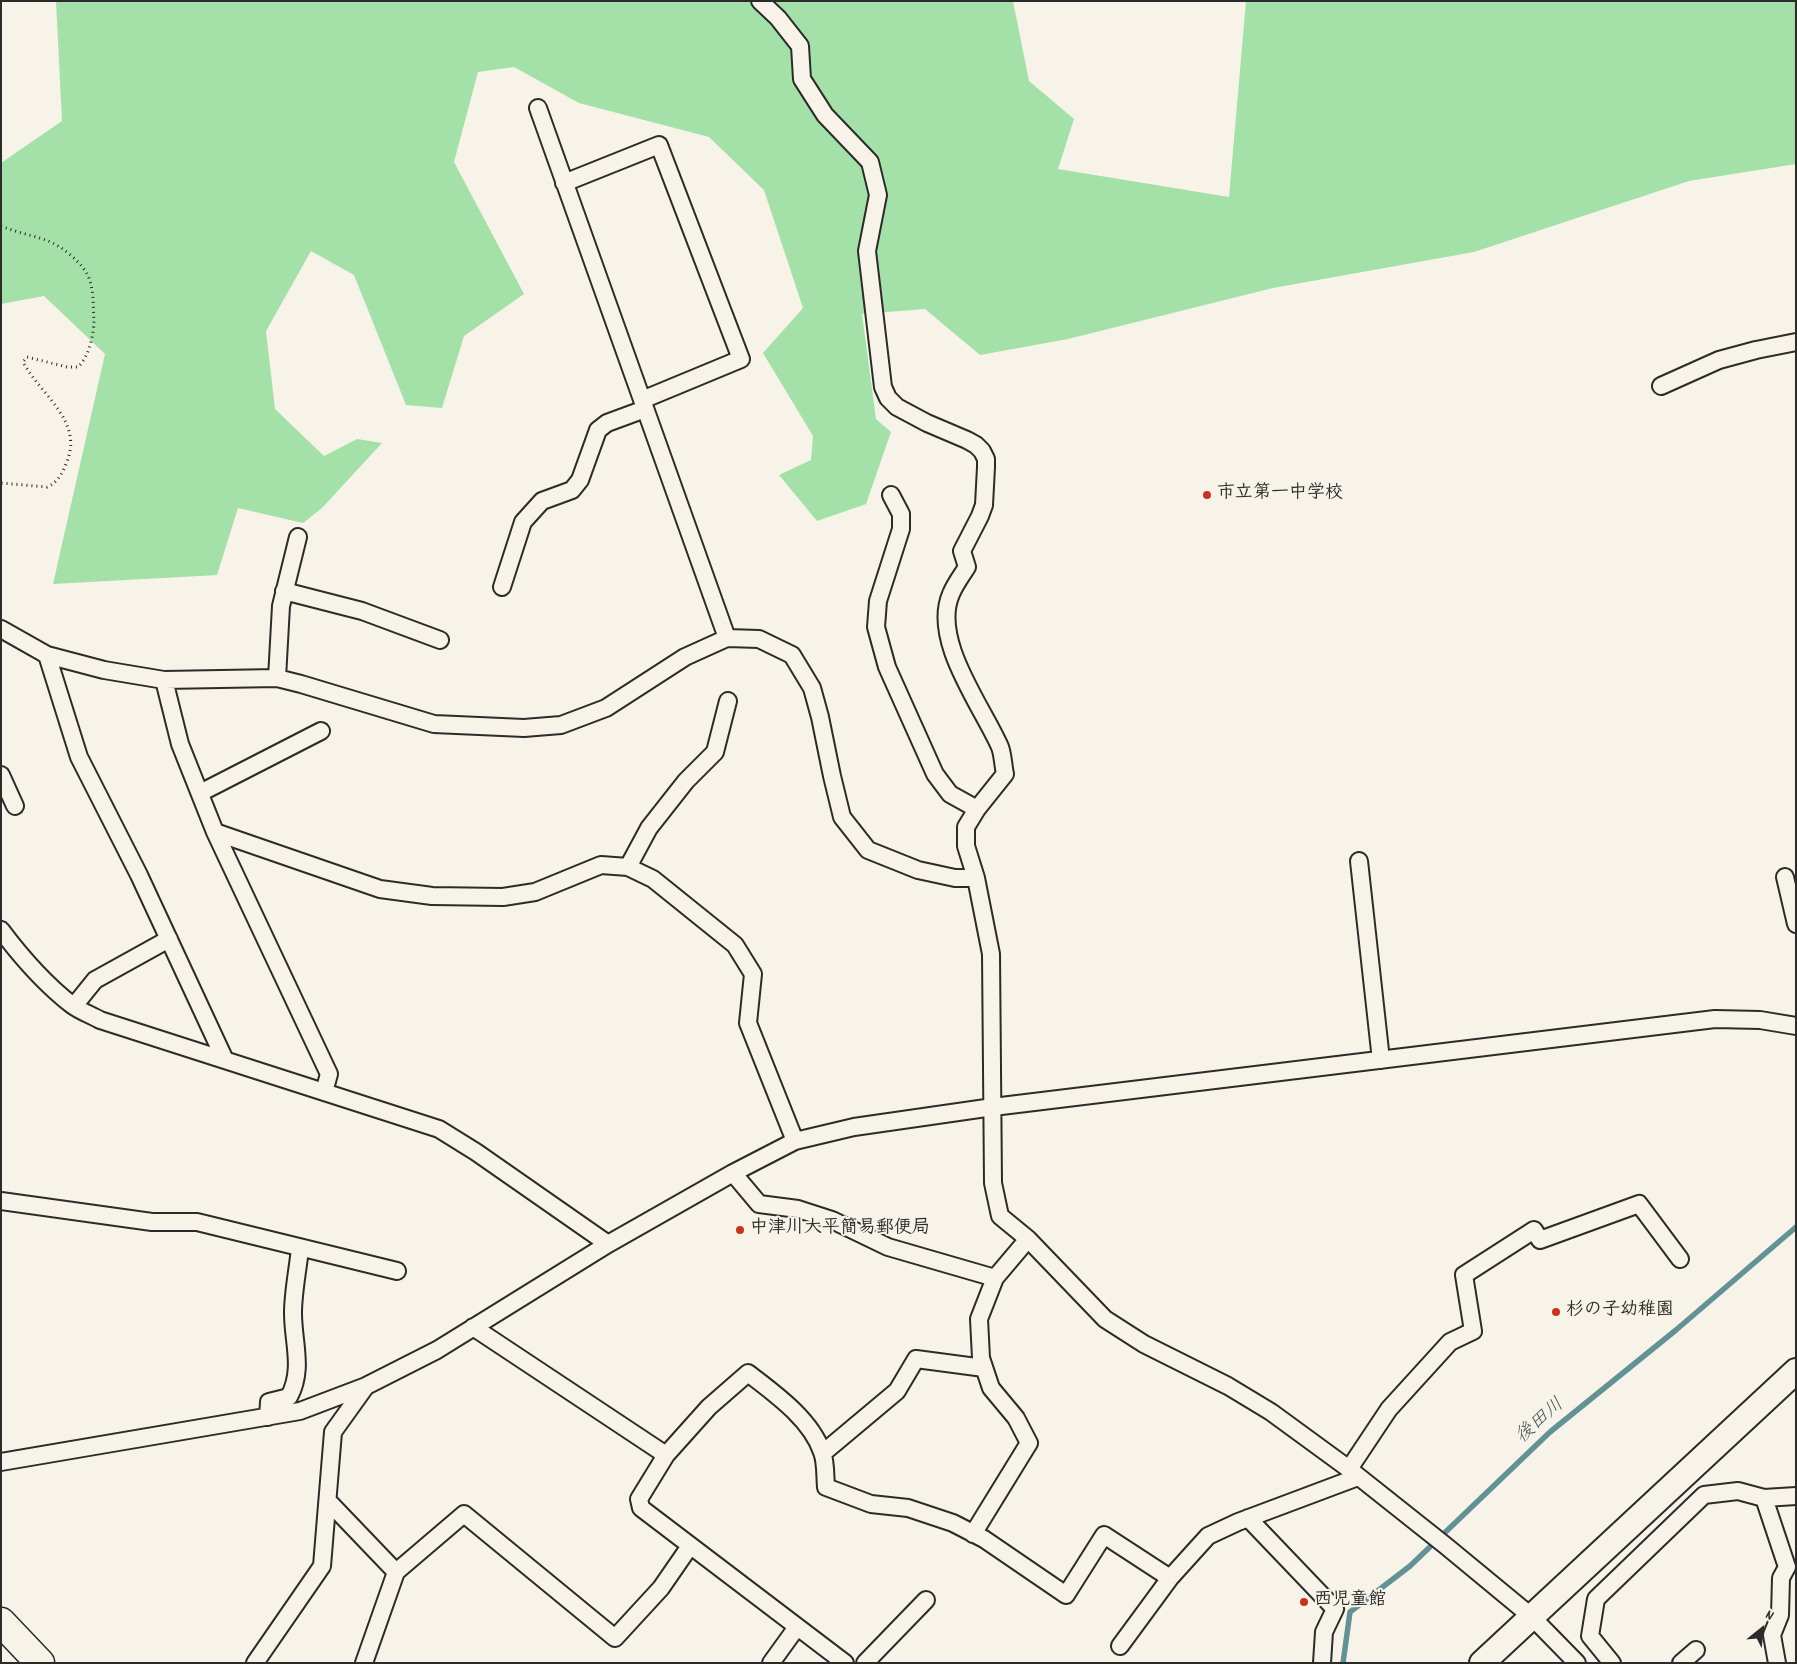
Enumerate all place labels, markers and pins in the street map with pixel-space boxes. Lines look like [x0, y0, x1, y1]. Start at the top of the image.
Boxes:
place label: 市立第一中学校 [1217, 484, 1343, 506]
marker: 市立第一中学校 [1201, 489, 1213, 501]
place label: 中津川大平簡易郵便局 [750, 1219, 930, 1241]
marker: 中津川大平簡易郵便局 [734, 1224, 746, 1236]
place label: 杉の子幼稚園 [1566, 1301, 1674, 1323]
marker: 杉の子幼稚園 [1550, 1306, 1562, 1318]
place label: 西児童館 [1314, 1591, 1386, 1613]
marker: 西児童館 [1298, 1596, 1310, 1608]

